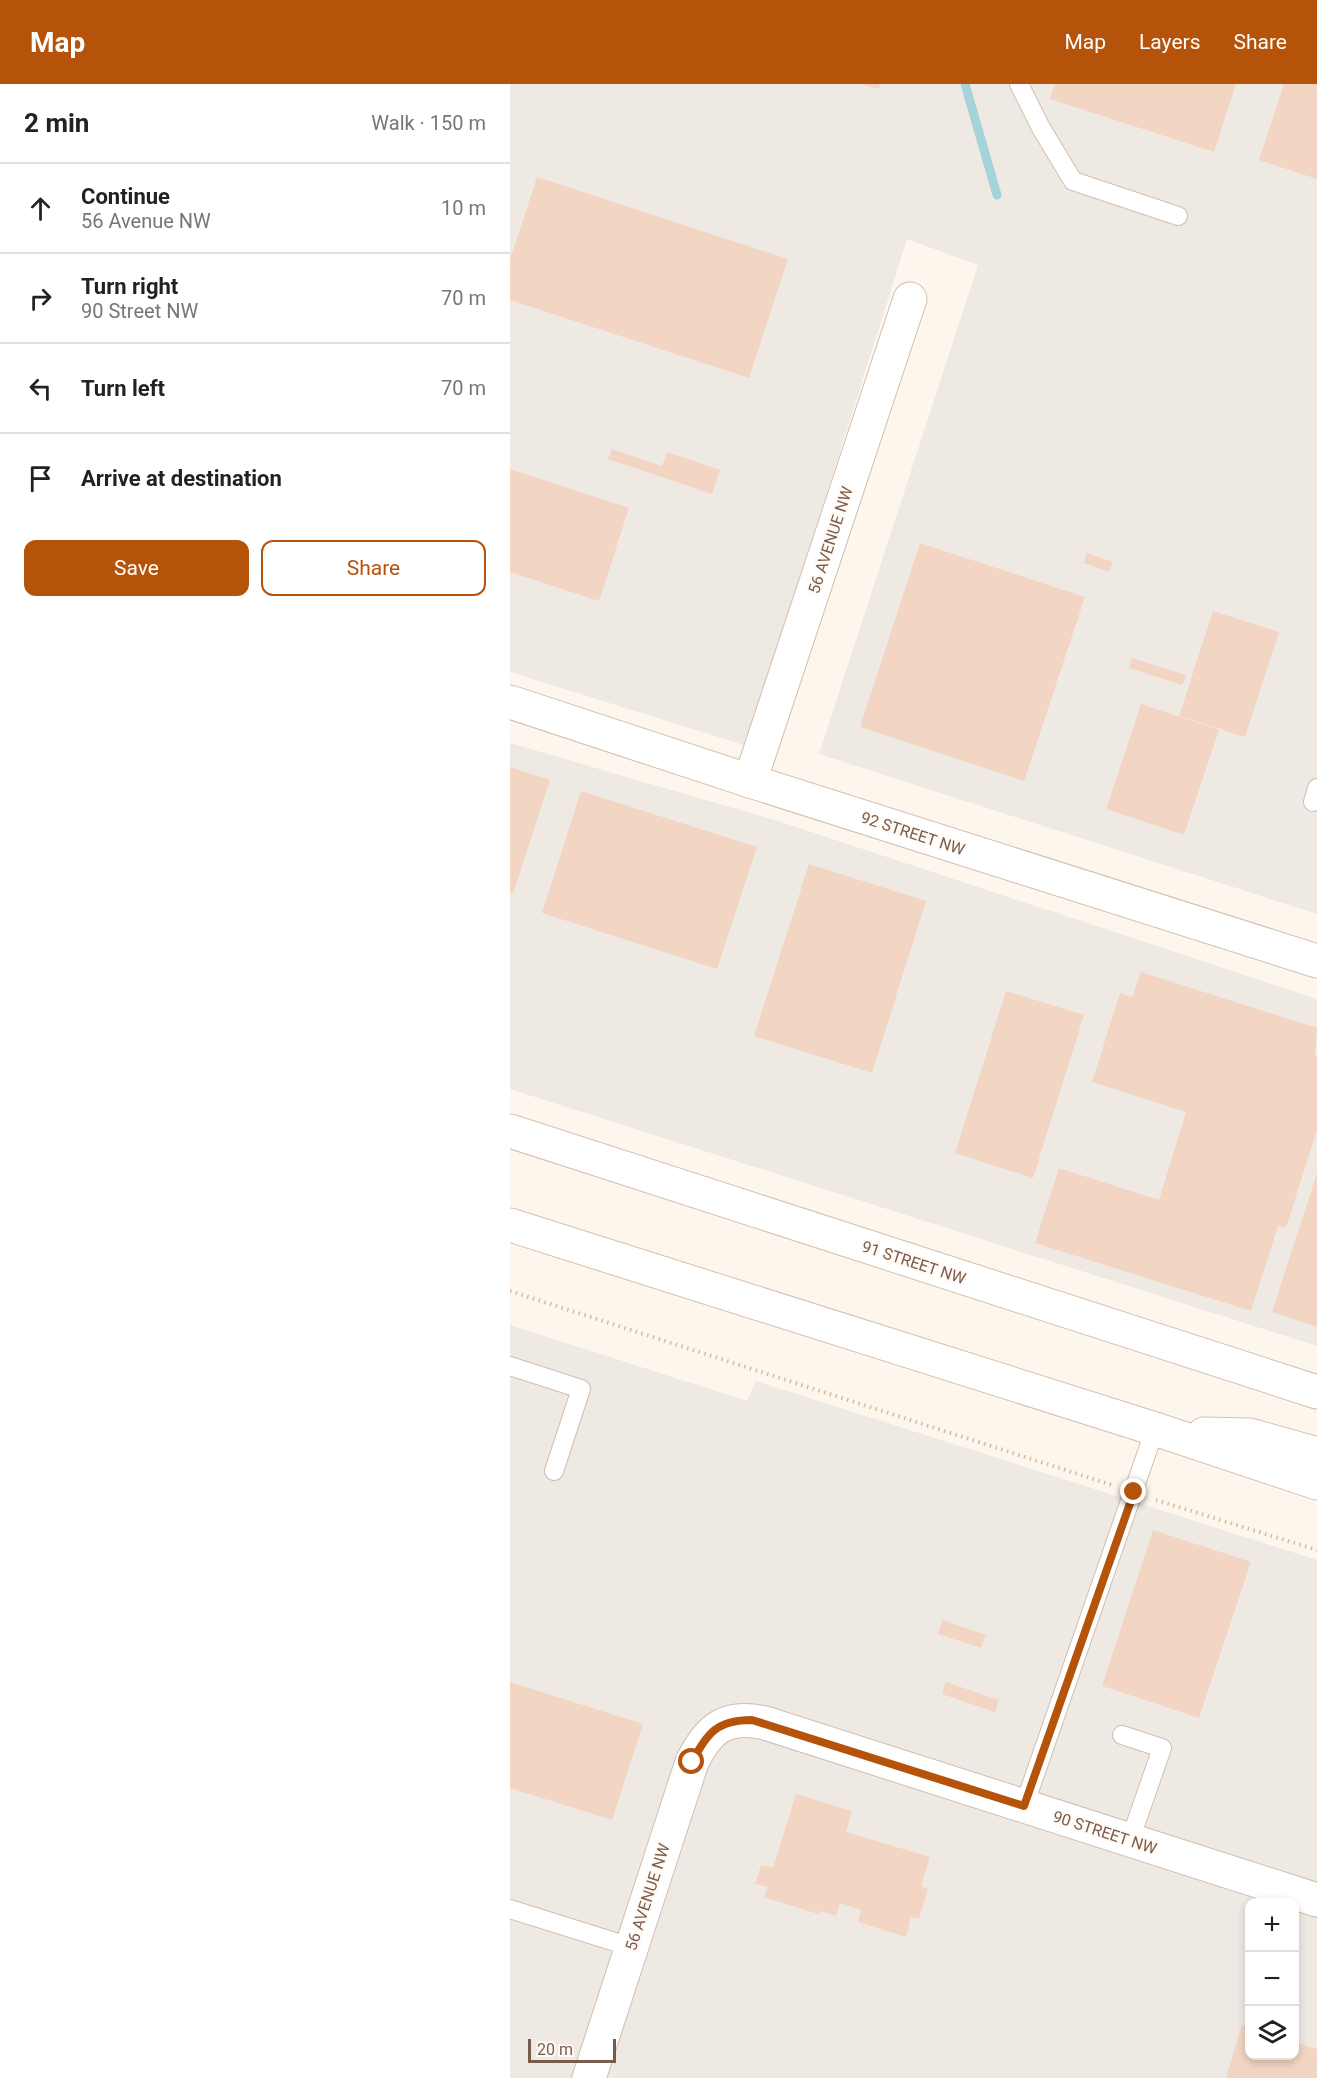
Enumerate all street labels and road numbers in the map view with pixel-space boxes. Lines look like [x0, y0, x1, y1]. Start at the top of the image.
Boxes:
street label: 56 AVENUE NW [804, 484, 857, 596]
street label: 92 STREET NW [859, 808, 967, 859]
street label: 91 STREET NW [860, 1237, 968, 1288]
street label: 90 STREET NW [1051, 1807, 1159, 1858]
street label: 56 AVENUE NW [621, 1841, 674, 1953]

